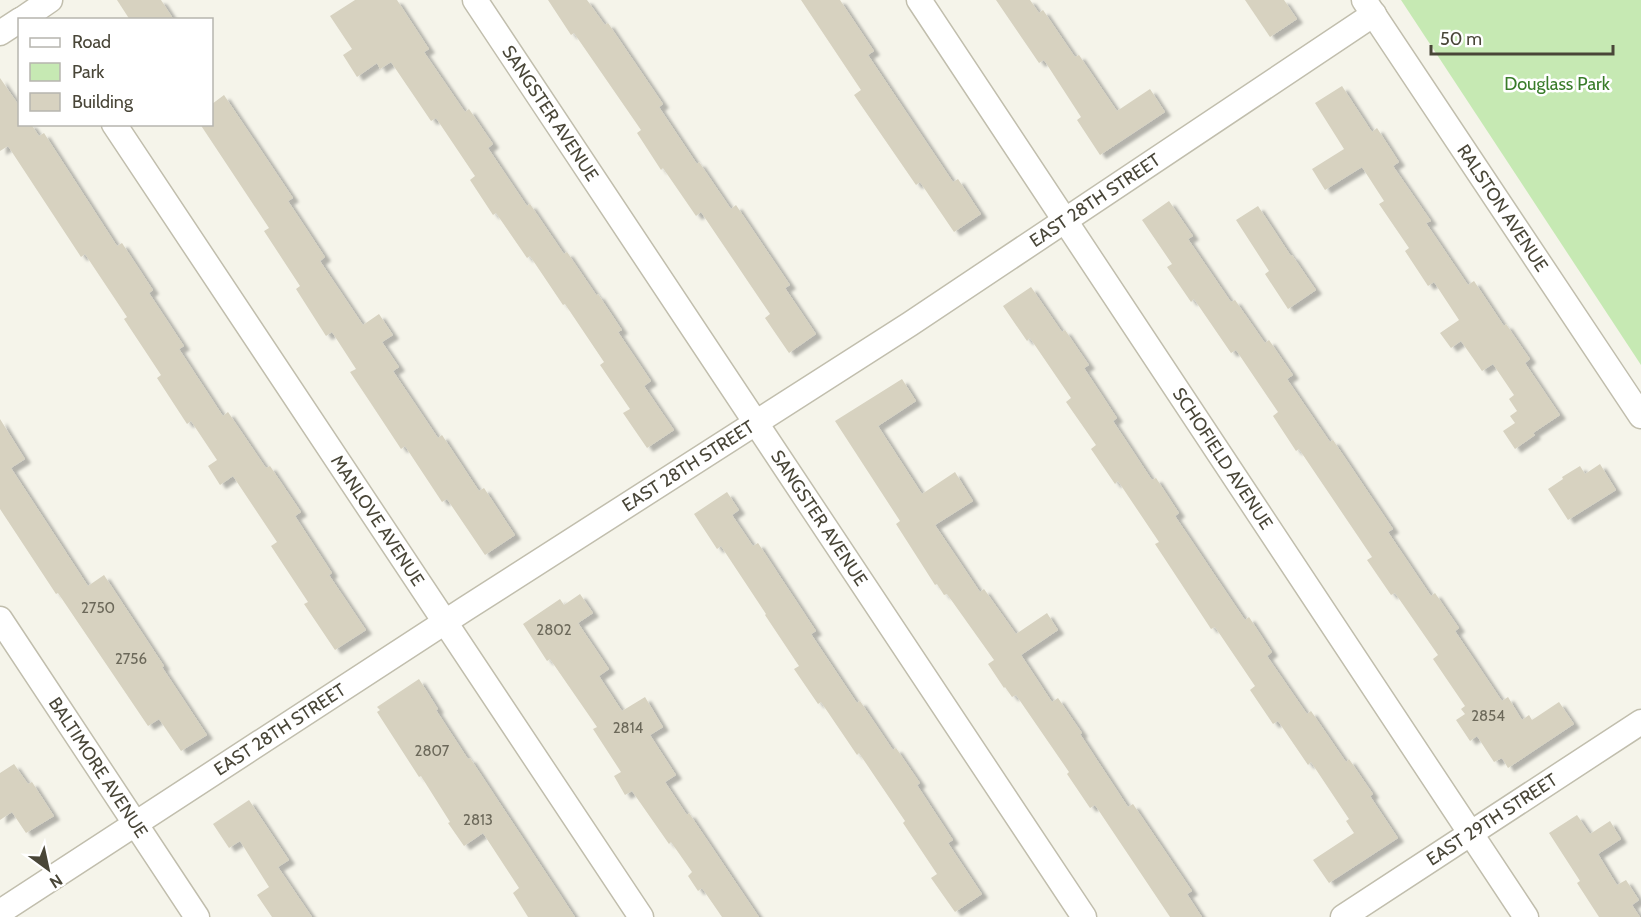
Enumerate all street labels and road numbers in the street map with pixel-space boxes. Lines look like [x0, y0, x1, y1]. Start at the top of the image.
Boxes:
street label: SANGSTER AVENUE [497, 41, 603, 185]
street label: RALSTON AVENUE [1452, 140, 1553, 276]
street label: EAST 28TH STREET [1026, 149, 1165, 252]
street label: SCHOFIELD AVENUE [1168, 384, 1277, 534]
street label: EAST 28TH STREET [618, 416, 759, 516]
street label: SANGSTER AVENUE [766, 446, 872, 590]
street label: MANLOVE AVENUE [326, 451, 429, 590]
street label: EAST 28TH STREET [210, 679, 350, 780]
street label: BALTIMORE AVENUE [44, 693, 153, 842]
street label: EAST 29TH STREET [1422, 769, 1562, 870]

